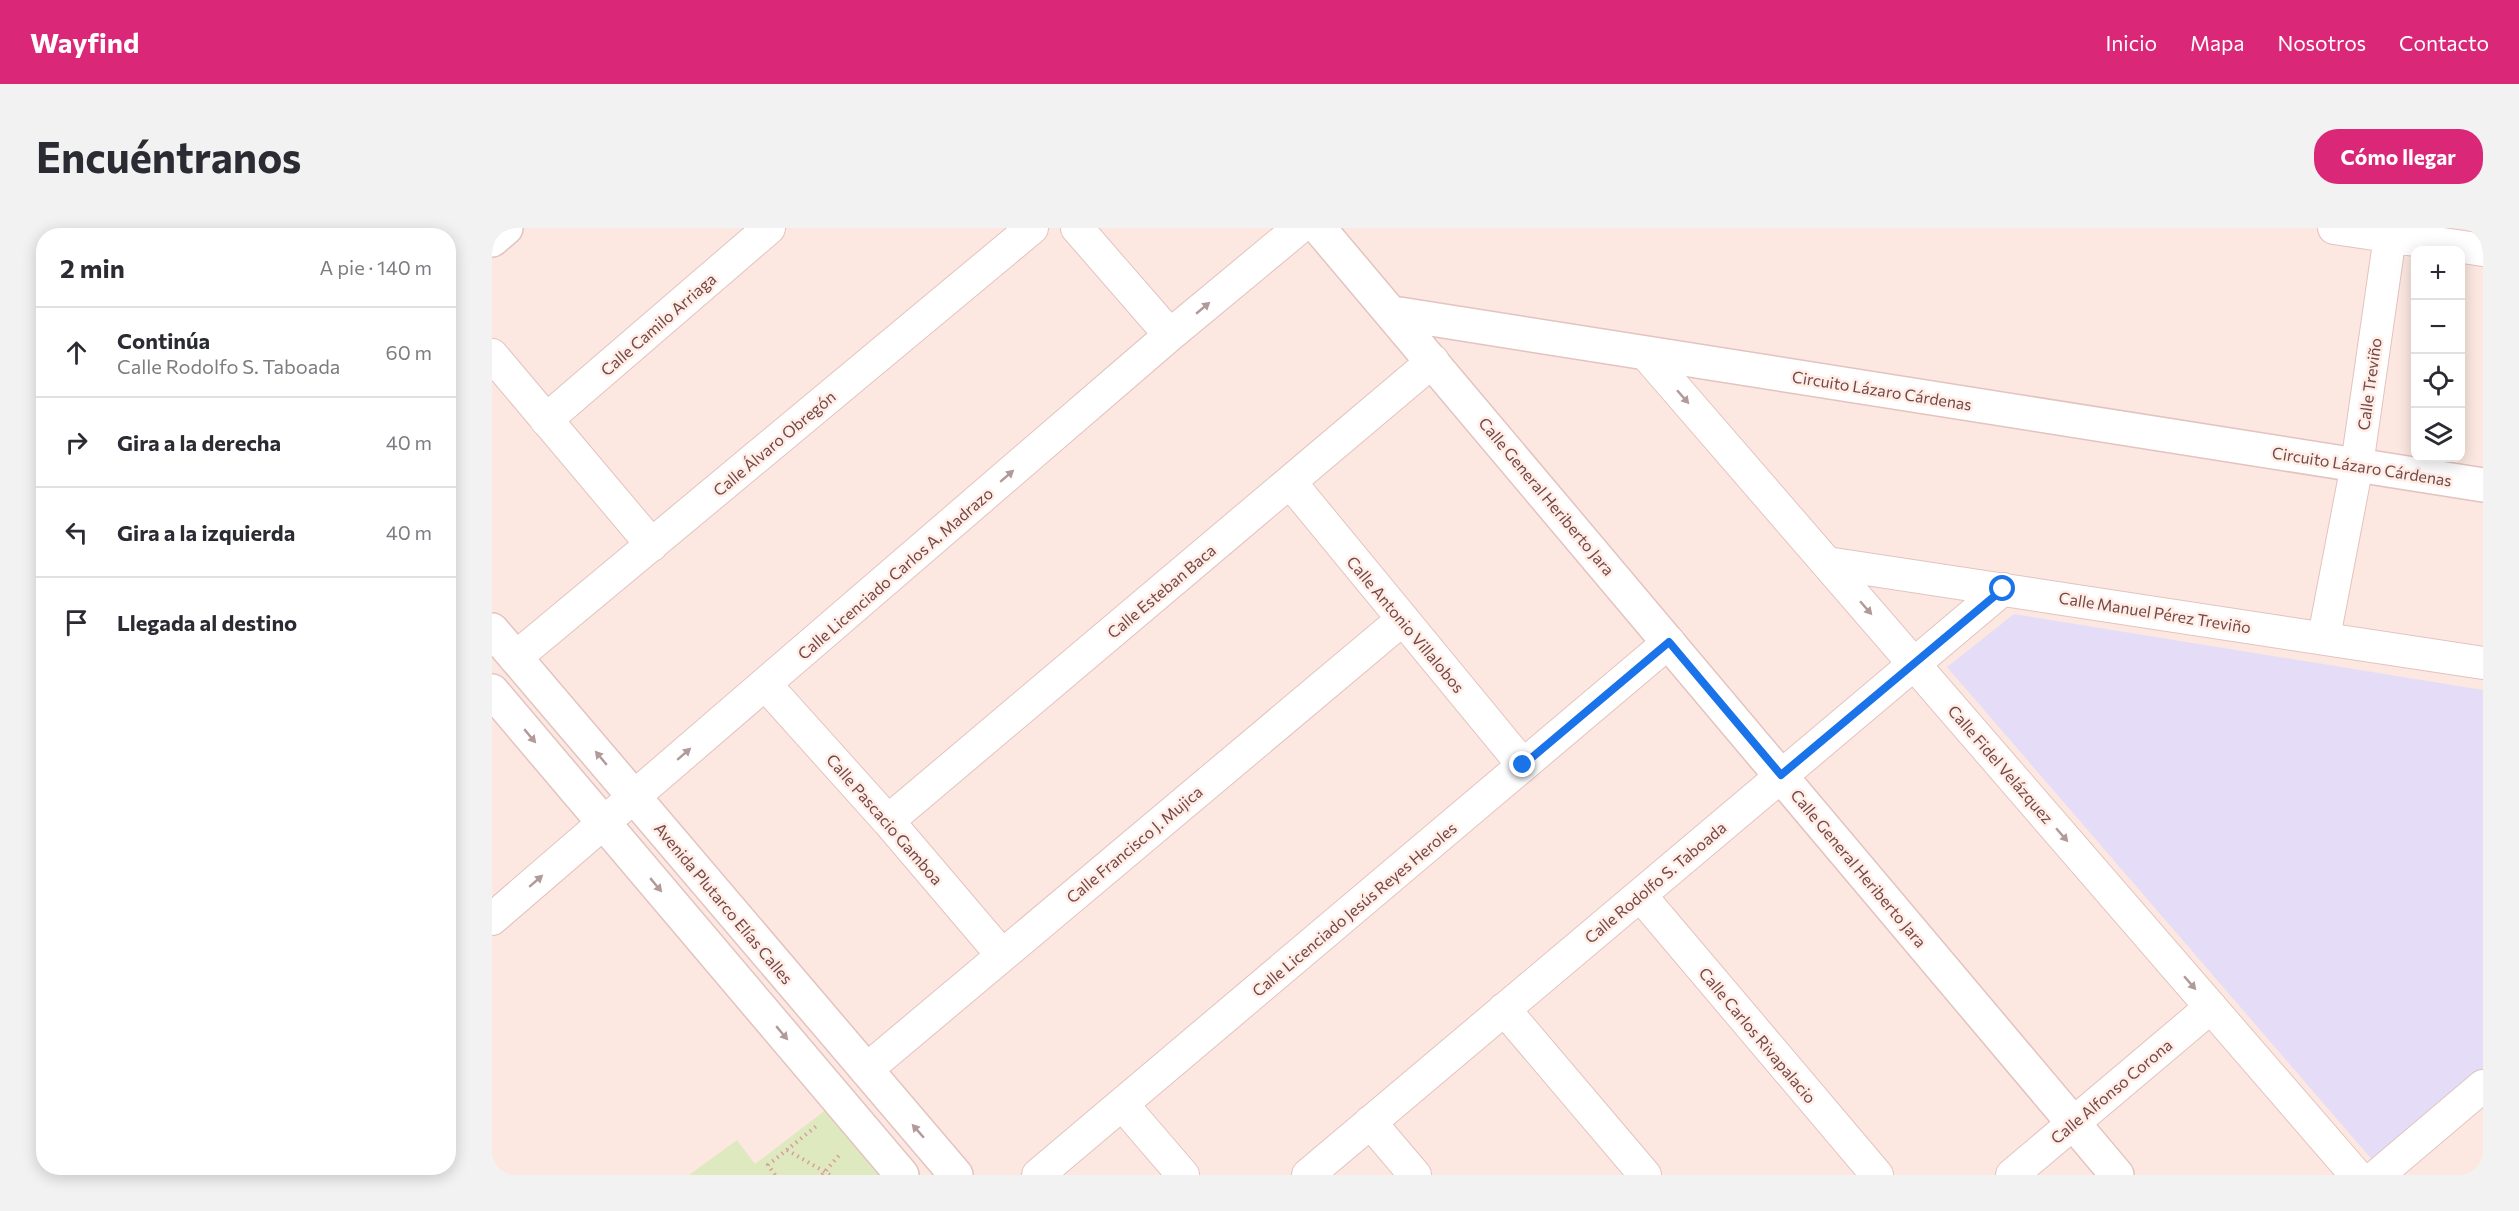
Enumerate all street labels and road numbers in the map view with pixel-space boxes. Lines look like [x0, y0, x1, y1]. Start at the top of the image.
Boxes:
street label: Calle Camilo Arriaga [597, 269, 719, 379]
street label: Calle Treviño [2353, 336, 2385, 432]
street label: Circuito Lázaro Cárdenas [1791, 366, 1973, 414]
street label: Calle Álvaro Obregón [709, 386, 839, 500]
street label: Calle General Heriberto Jara [1475, 413, 1619, 579]
street label: Circuito Lázaro Cárdenas [2271, 442, 2453, 490]
street label: Calle Licenciado Carlos A. Madrazo [794, 483, 996, 663]
street label: Calle Esteban Baca [1103, 540, 1219, 642]
street label: Calle Antonio Villalobos [1343, 552, 1469, 696]
street label: Calle Manuel Pérez Treviño [2058, 587, 2252, 637]
street label: Calle Fidel Velázquez [1945, 701, 2058, 827]
street label: Calle Pascacio Gamboa [823, 750, 947, 888]
street label: Calle Francisco J. Mujica [1062, 782, 1206, 906]
street label: Calle General Heriberto Jara [1787, 785, 1931, 951]
street label: Calle Rodolfo S. Taboada [1580, 817, 1730, 947]
street label: Avenida Plutarco Elías Calles [651, 818, 797, 988]
street label: Calle Licenciado Jesús Reyes Heroles [1248, 818, 1460, 1000]
street label: Calle Carlos Rivapalacio [1696, 963, 1820, 1107]
street label: Calle Alfonso Corona [2047, 1035, 2175, 1147]

